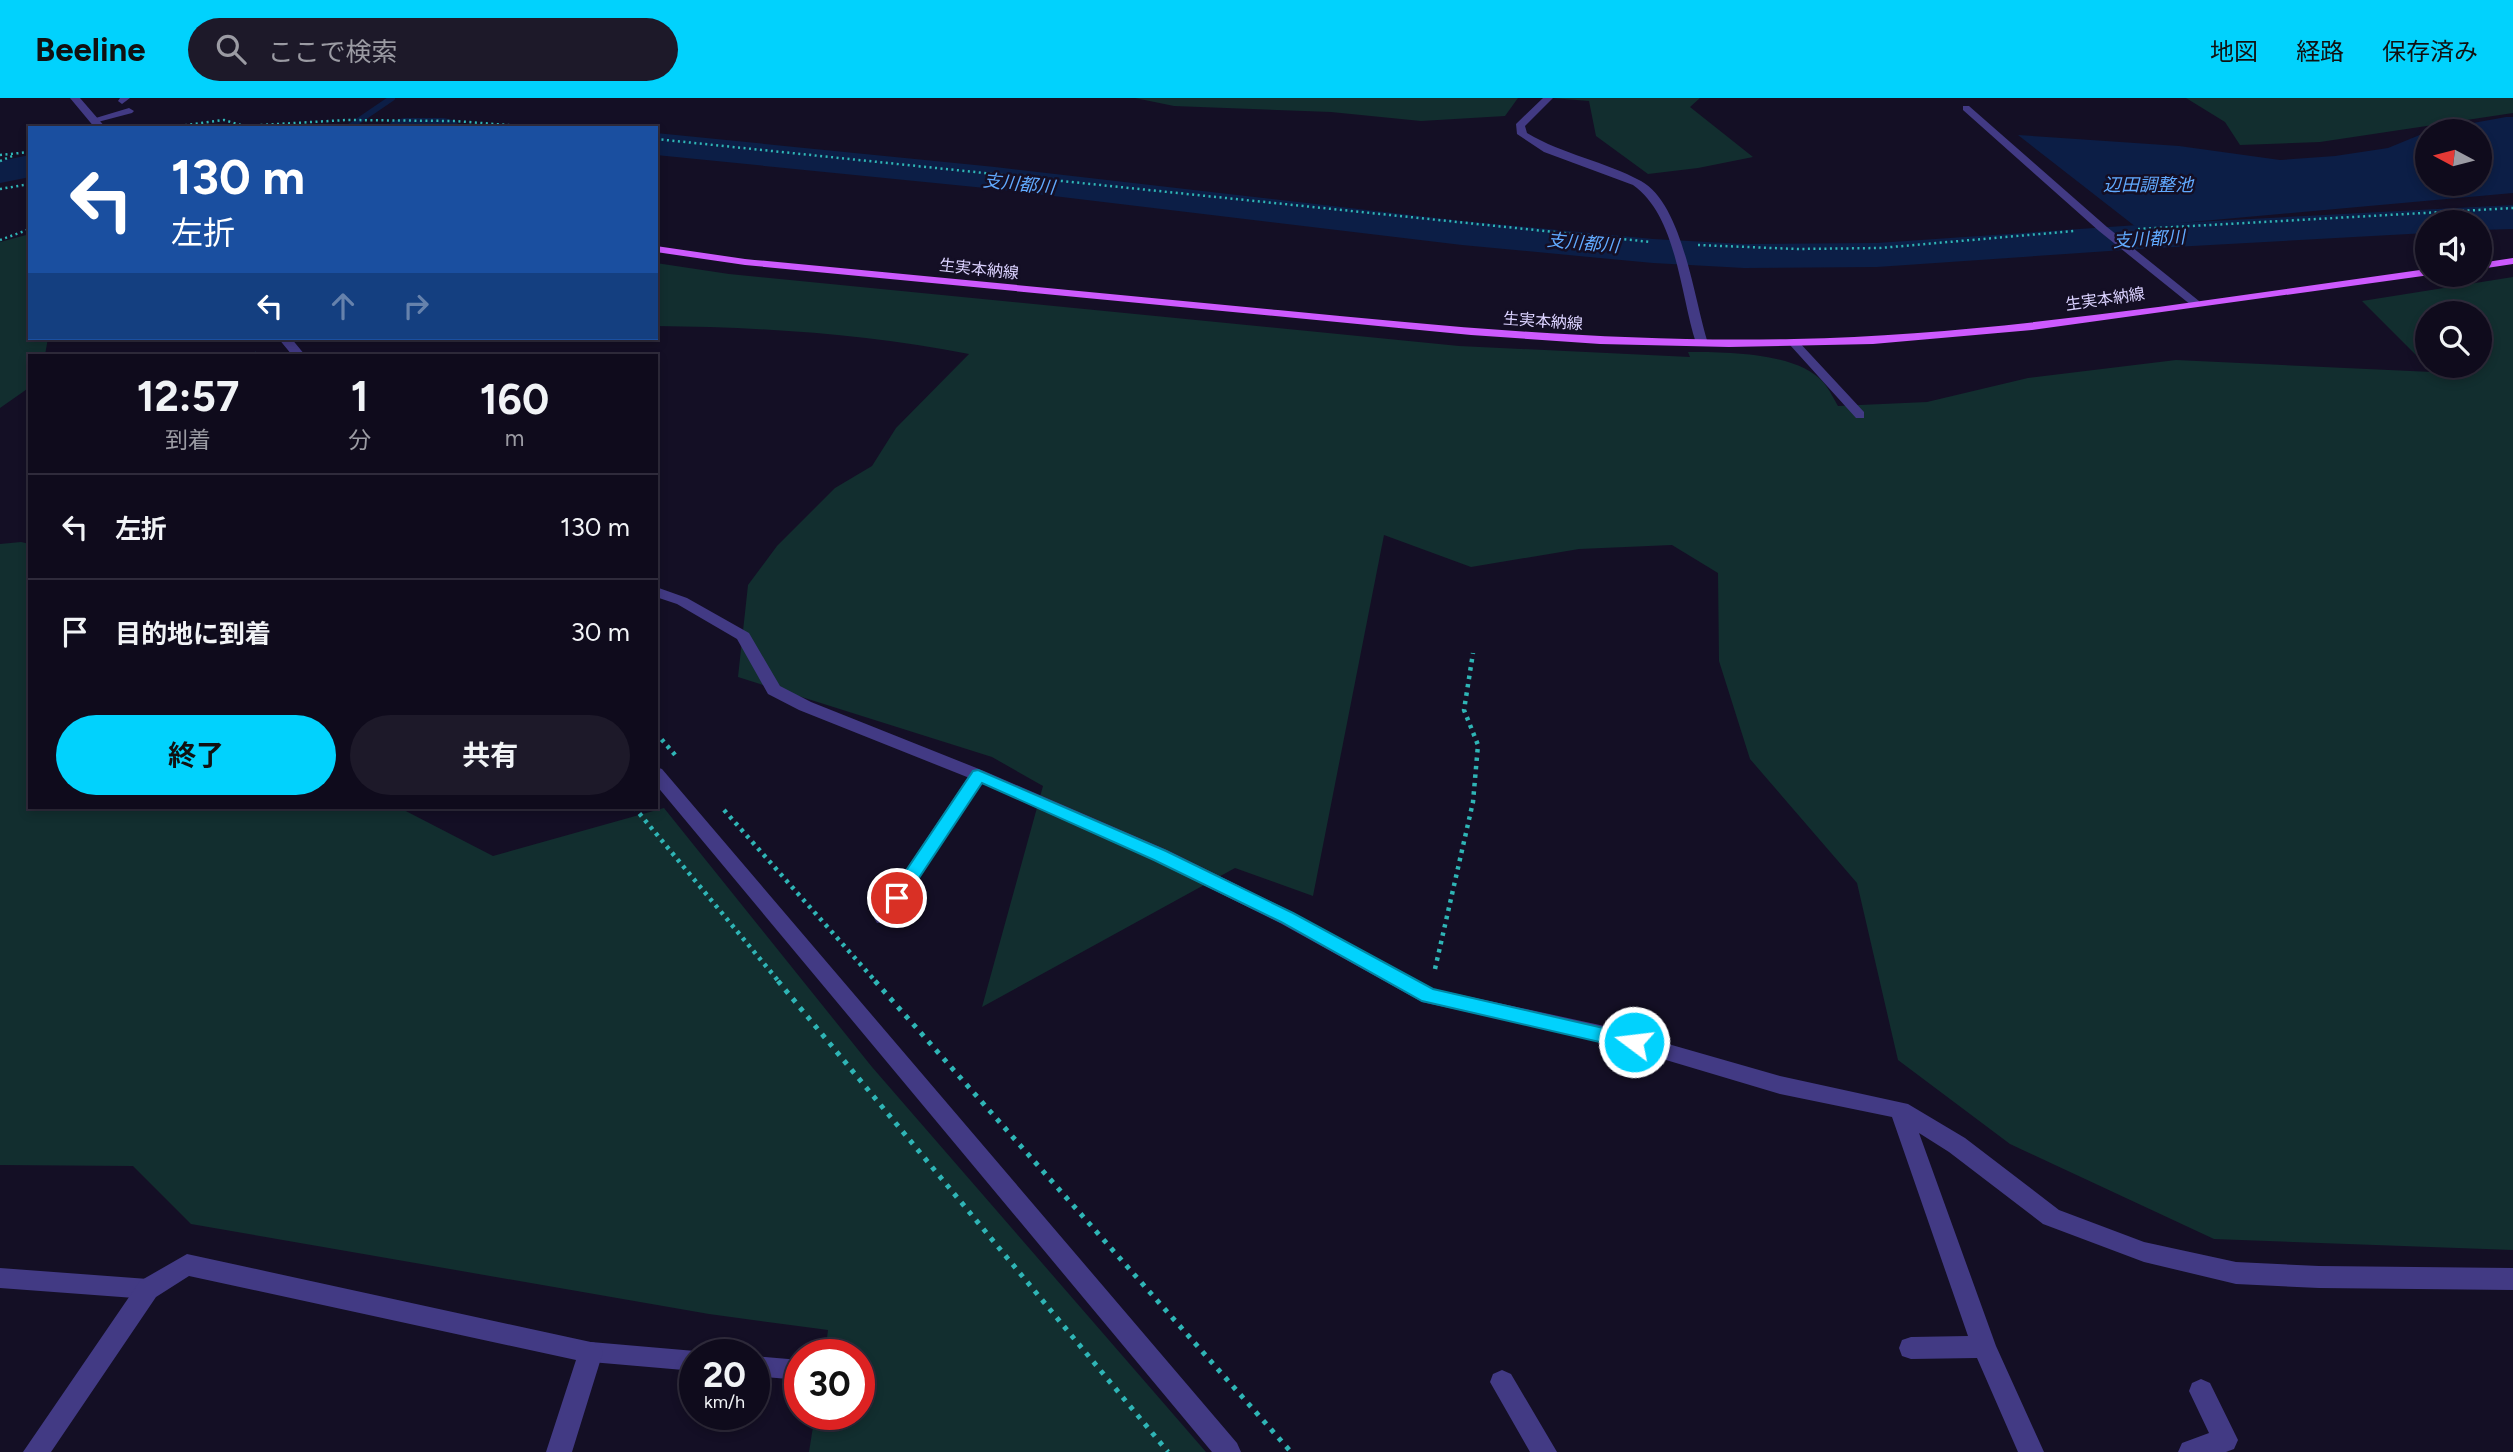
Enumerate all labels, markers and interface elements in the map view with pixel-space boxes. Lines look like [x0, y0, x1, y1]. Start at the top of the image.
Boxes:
search box [188, 18, 678, 81]
text: Beeline [35, 30, 146, 69]
icon: search [212, 30, 250, 68]
text: ここで検索 [268, 36, 398, 68]
text: 地図 [2210, 37, 2258, 66]
text: 経路 [2296, 37, 2344, 66]
text: 保存済み [2382, 37, 2478, 66]
north arrow [2415, 119, 2492, 196]
map controls [2415, 119, 2492, 378]
text: 130 m [171, 147, 305, 206]
icon: left [56, 154, 147, 245]
water label: 支川都川 [982, 169, 1058, 199]
water label: 辺田調整池 [2103, 174, 2195, 196]
button: sound [2415, 210, 2492, 287]
text: 左折 [171, 214, 235, 252]
water label: 支川都川 [2112, 226, 2188, 252]
water label: 支川都川 [1546, 229, 1622, 257]
street label: 生実本納線 [938, 255, 1020, 283]
street label: 生実本納線 [2064, 284, 2146, 314]
icon: left [251, 287, 289, 325]
icon: ahead [324, 287, 362, 325]
icon: right [397, 287, 435, 325]
button: search [2415, 301, 2492, 378]
street label: 生実本納線 [1502, 309, 1584, 333]
text: 12:57 [137, 371, 239, 422]
text: 1 [351, 371, 368, 422]
text: 160 [480, 374, 549, 425]
text: m [505, 424, 524, 452]
text: 到着 [165, 426, 211, 454]
text: 分 [348, 426, 371, 454]
icon: left [56, 508, 94, 546]
text: 130 m [560, 511, 630, 543]
text: 左折 [115, 513, 167, 545]
icon: arrive [56, 613, 94, 651]
text: 30 m [571, 616, 630, 648]
text: 目的地に到着 [115, 618, 271, 650]
button: 終了 [56, 715, 336, 795]
button: 共有 [350, 715, 630, 795]
pin [867, 868, 927, 928]
icon: arrive [878, 879, 916, 917]
position arrow [1597, 1005, 1671, 1079]
speed limit sign: 30 [784, 1339, 875, 1430]
text: 20 [703, 1354, 746, 1396]
text: km/h [704, 1391, 745, 1413]

